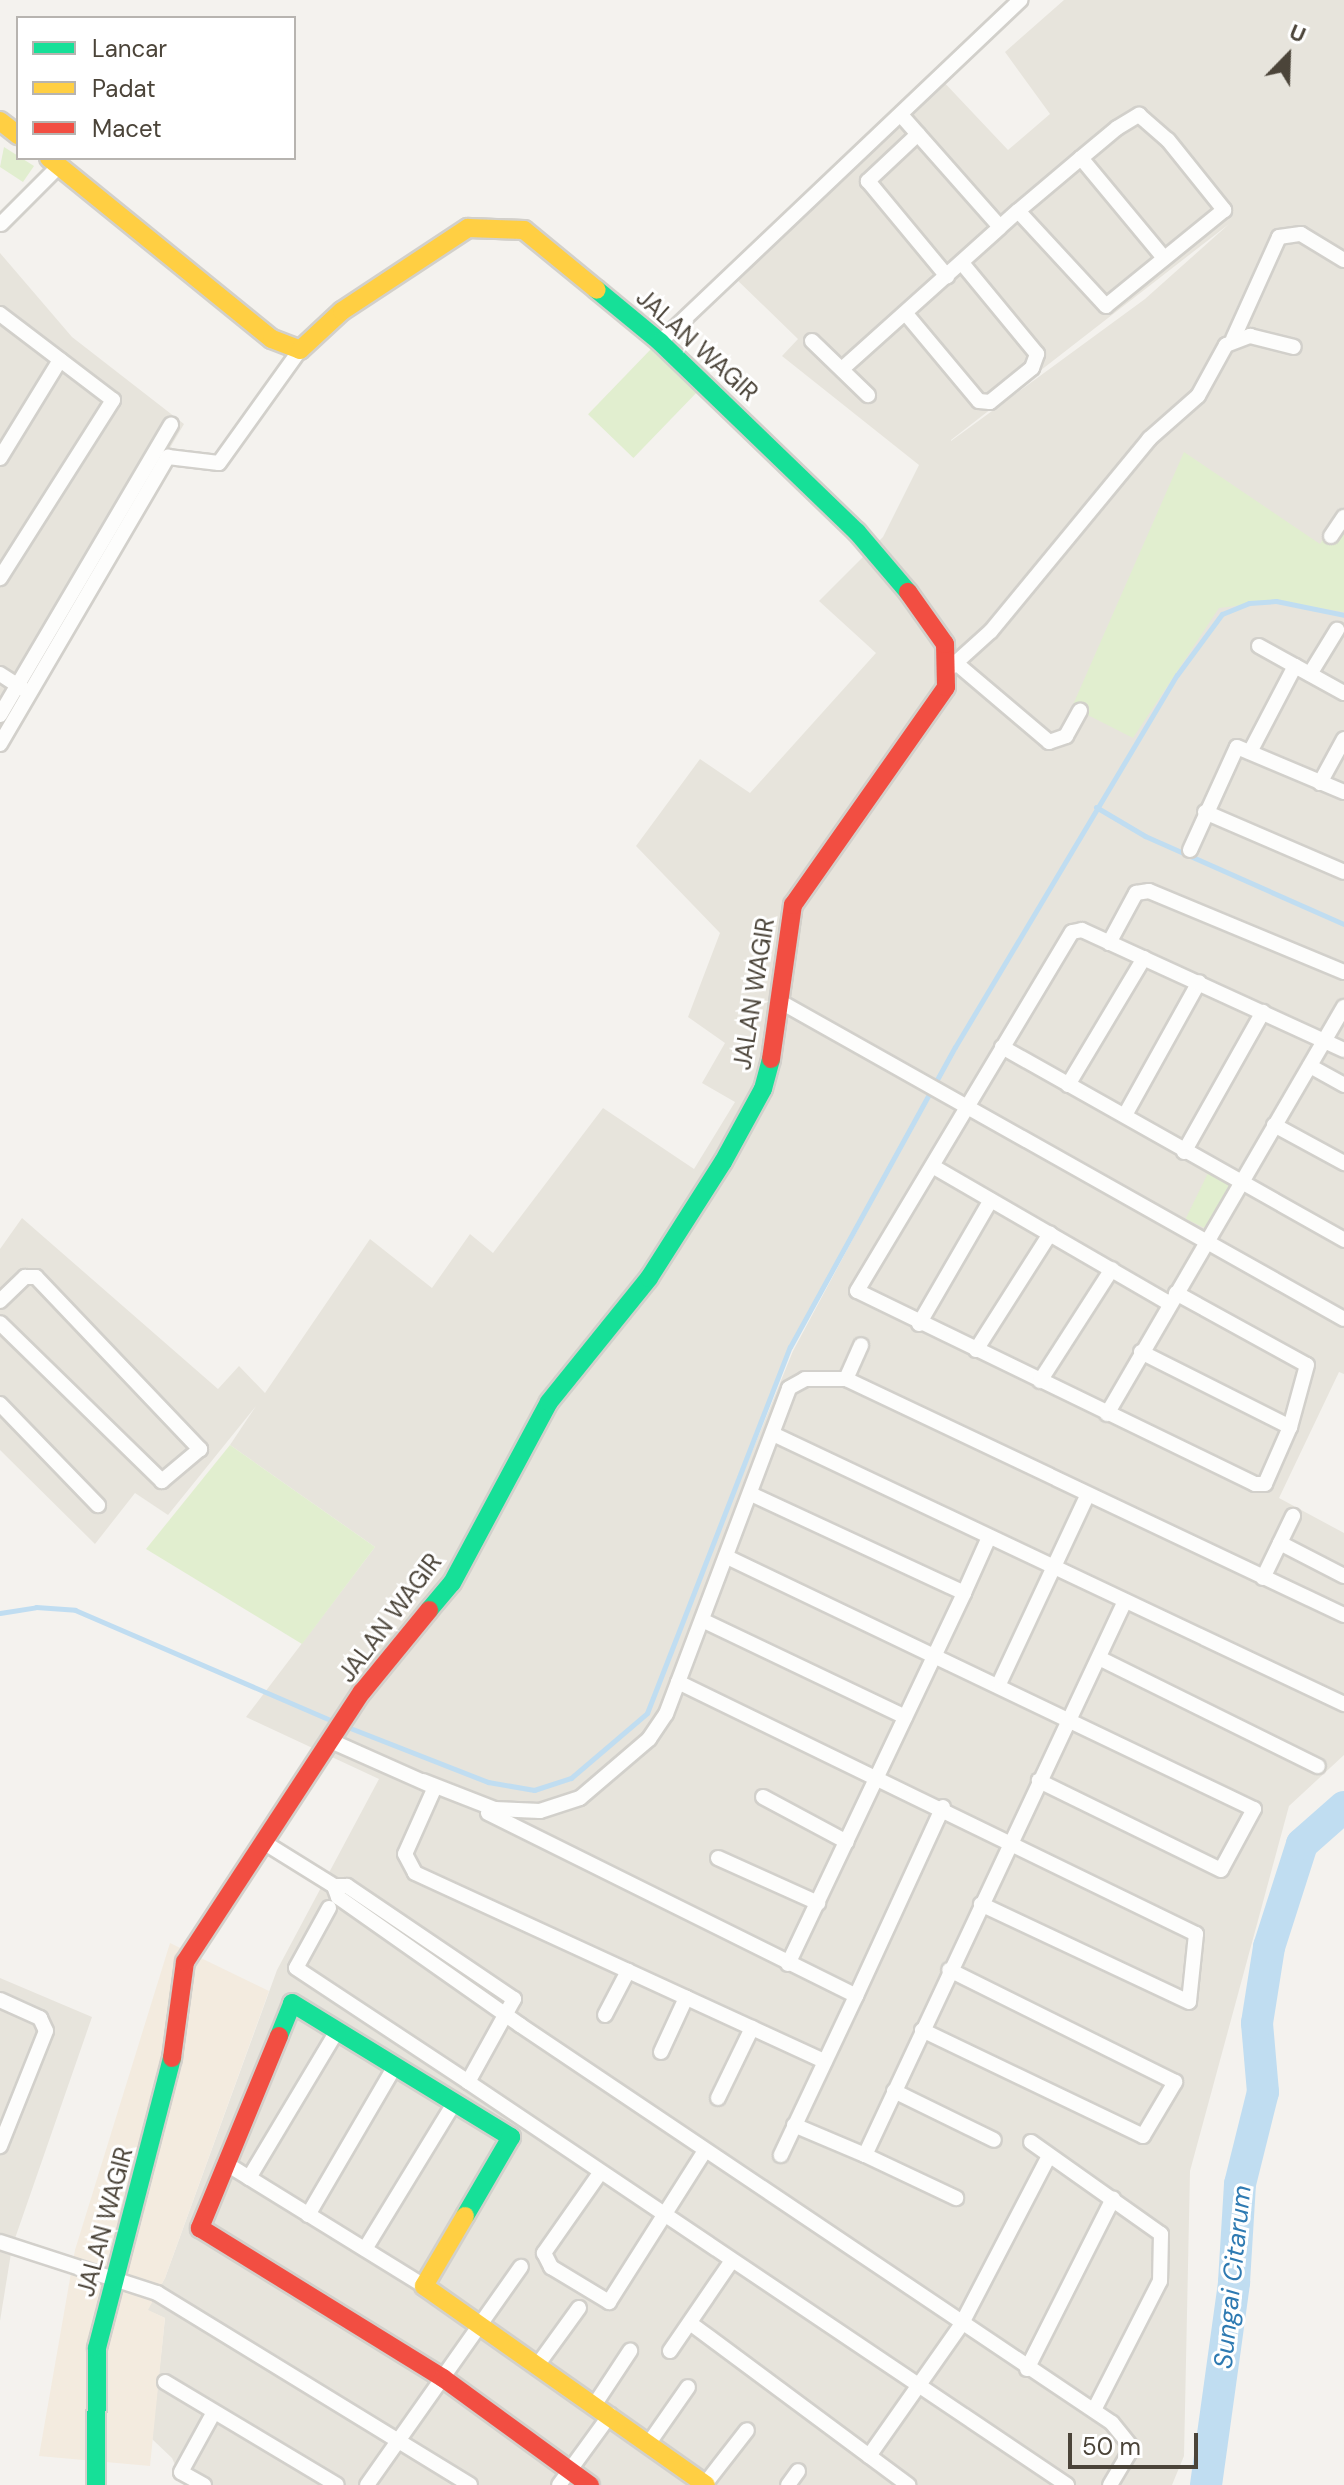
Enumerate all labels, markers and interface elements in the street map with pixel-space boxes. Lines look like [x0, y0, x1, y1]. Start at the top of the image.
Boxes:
legend [16, 16, 296, 160]
north arrow [1248, 16, 1328, 96]
text: U [1285, 17, 1310, 50]
text: Lancar [92, 33, 167, 64]
text: Padat [92, 73, 156, 104]
text: Macet [92, 113, 162, 144]
street label: JALAN WAGIR [630, 283, 764, 407]
street label: JALAN WAGIR [728, 916, 780, 1072]
street label: JALAN WAGIR [332, 1548, 448, 1688]
street label: JALAN WAGIR [71, 2144, 139, 2300]
water label: Sungai Citarum [1208, 2184, 1258, 2370]
scale bar [1072, 2417, 1202, 2467]
text: 50 m [1082, 2431, 1141, 2462]

